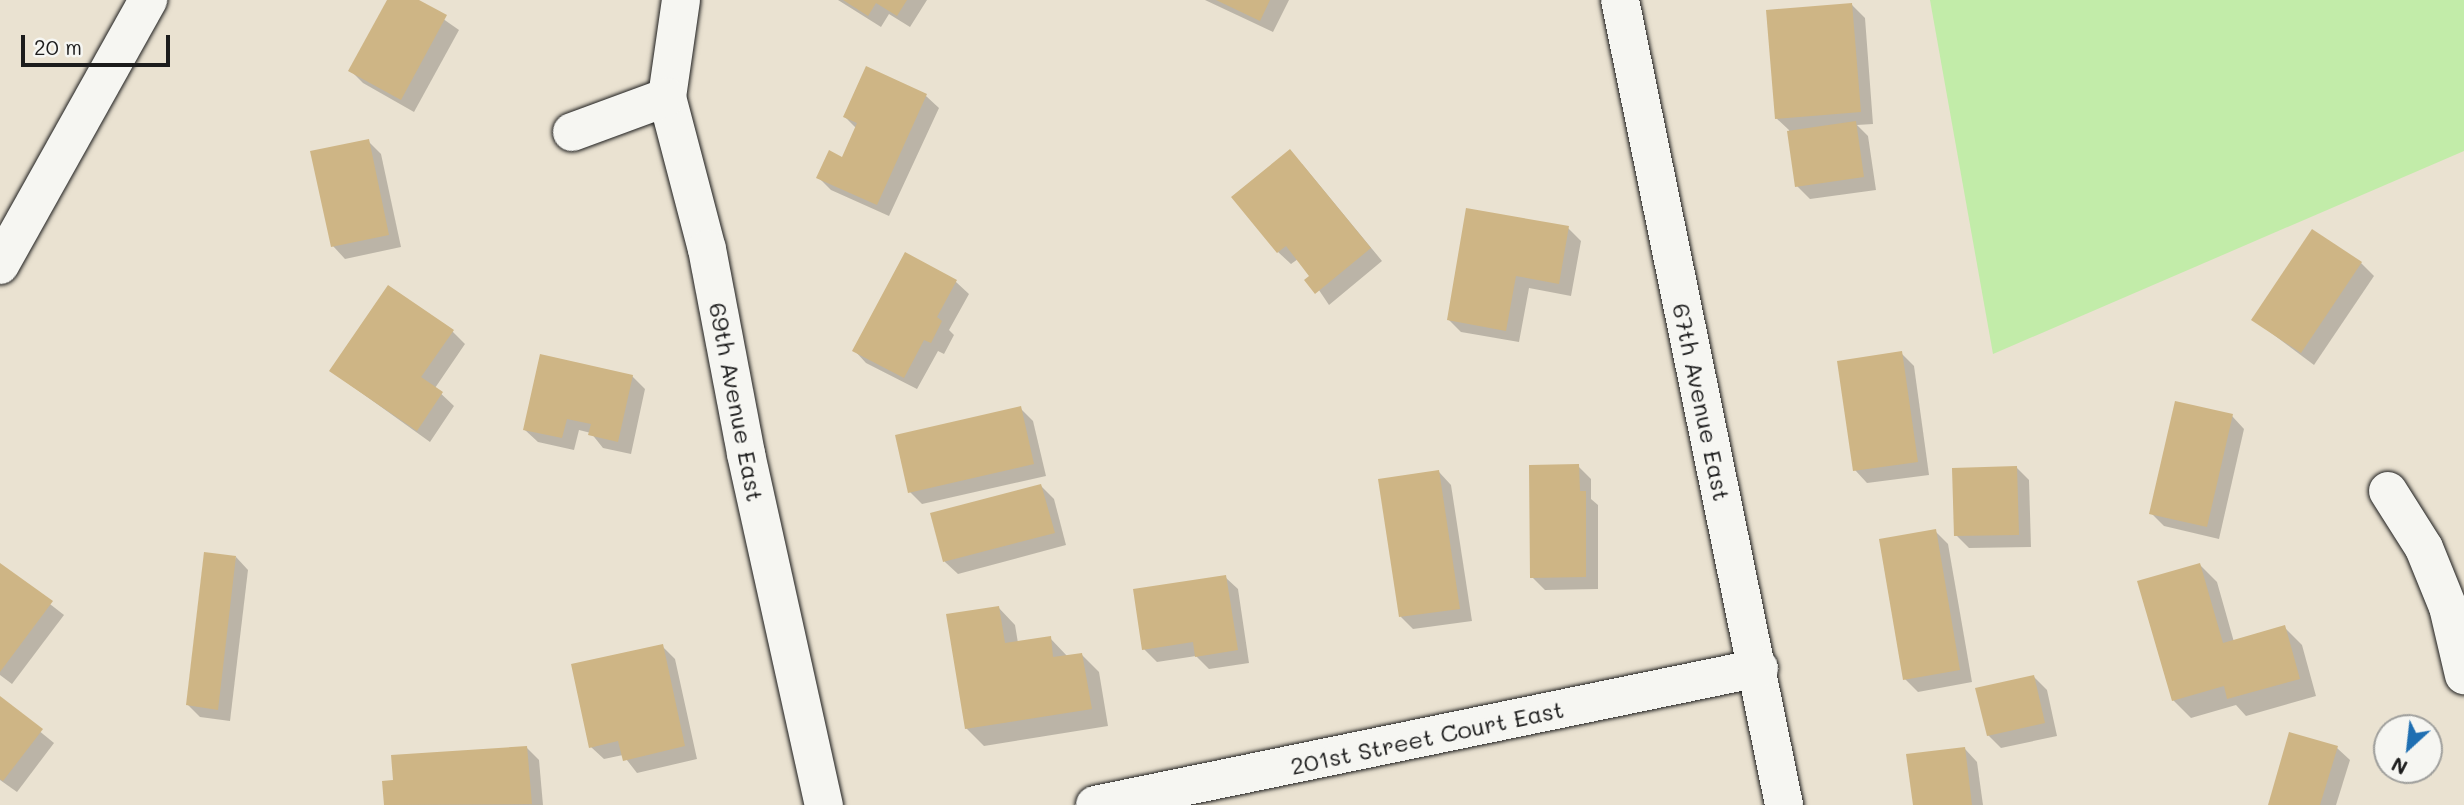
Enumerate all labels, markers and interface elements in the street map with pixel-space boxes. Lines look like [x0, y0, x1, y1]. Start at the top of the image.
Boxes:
scale bar [24, 21, 173, 65]
text: 20 m [34, 33, 82, 60]
street label: 69th Avenue East [704, 300, 770, 504]
street label: 67th Avenue East [1667, 301, 1737, 503]
street label: 201st Street Court East [1288, 694, 1566, 780]
north arrow [2373, 714, 2443, 784]
text: N [2387, 752, 2411, 781]

